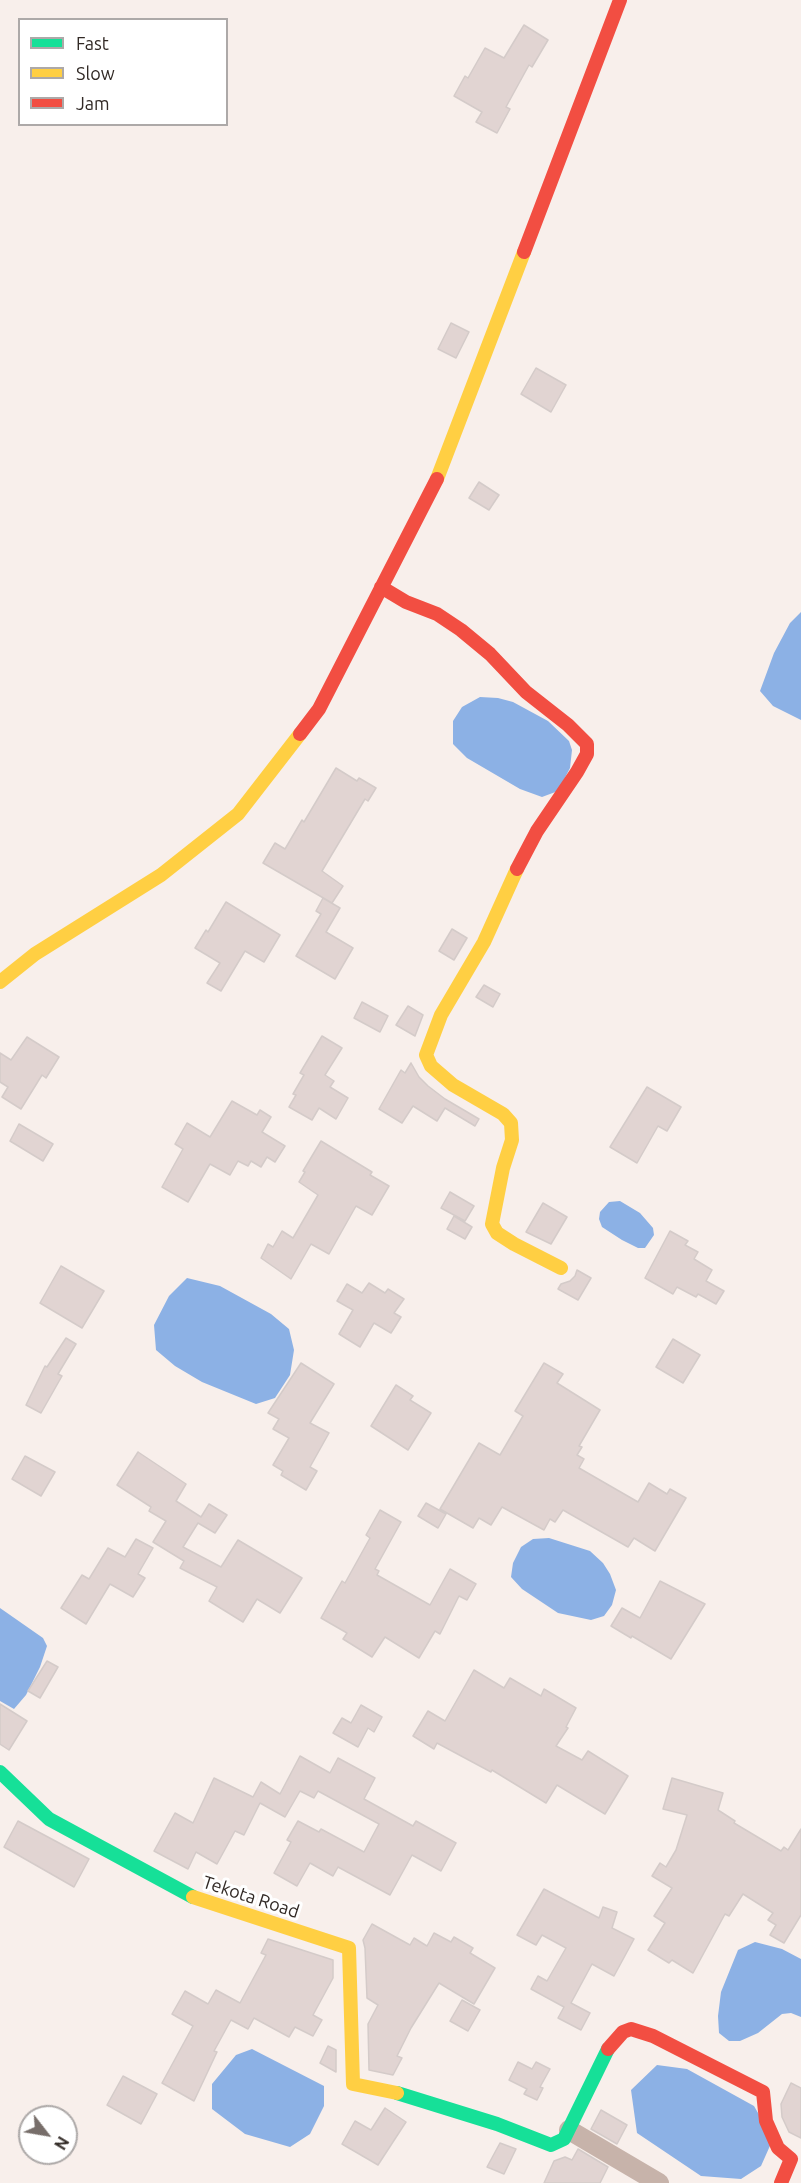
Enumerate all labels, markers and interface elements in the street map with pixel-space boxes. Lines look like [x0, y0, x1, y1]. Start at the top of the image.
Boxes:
legend [18, 18, 228, 126]
text: Fast [76, 33, 109, 53]
text: Slow [76, 63, 115, 83]
text: Jam [76, 93, 110, 113]
street label: Tekota Road [200, 1871, 302, 1923]
north arrow [18, 2105, 78, 2165]
text: N [51, 2133, 73, 2153]

